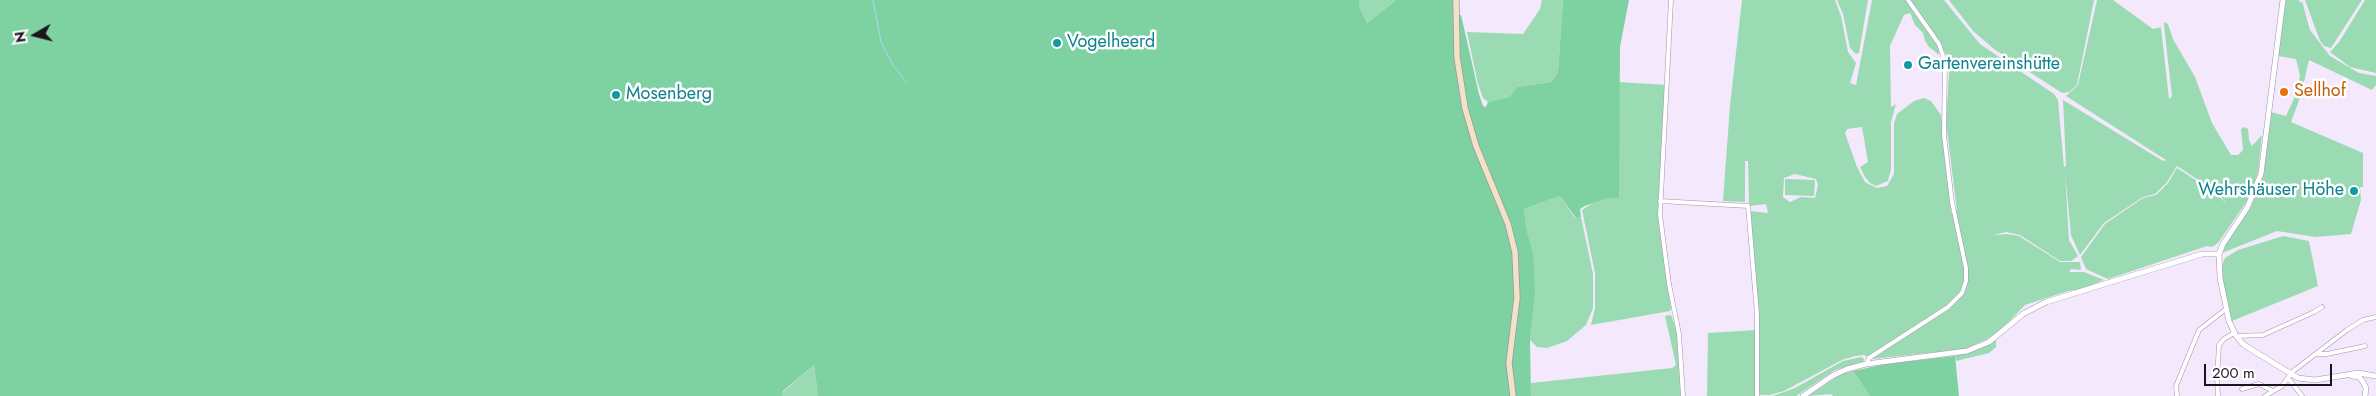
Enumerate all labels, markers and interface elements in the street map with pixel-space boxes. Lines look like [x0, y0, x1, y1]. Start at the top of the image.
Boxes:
north arrow [10, 10, 60, 60]
text: N [9, 30, 31, 44]
place label: Vogelheerd [1067, 32, 1155, 54]
marker: Vogelheerd [1051, 37, 1063, 49]
place label: Gartenvereinshütte [1918, 54, 2060, 76]
marker: Gartenvereinshütte [1902, 59, 1914, 71]
place label: Sellhof [2294, 81, 2346, 103]
place label: Mosenberg [626, 84, 712, 106]
marker: Sellhof [2278, 86, 2290, 98]
marker: Mosenberg [610, 89, 622, 101]
place label: Wehrshäuser Höhe [2198, 180, 2344, 202]
marker: Wehrshäuser Höhe [2348, 185, 2360, 197]
scale bar [2206, 354, 2334, 386]
text: 200 m [2212, 362, 2255, 384]

